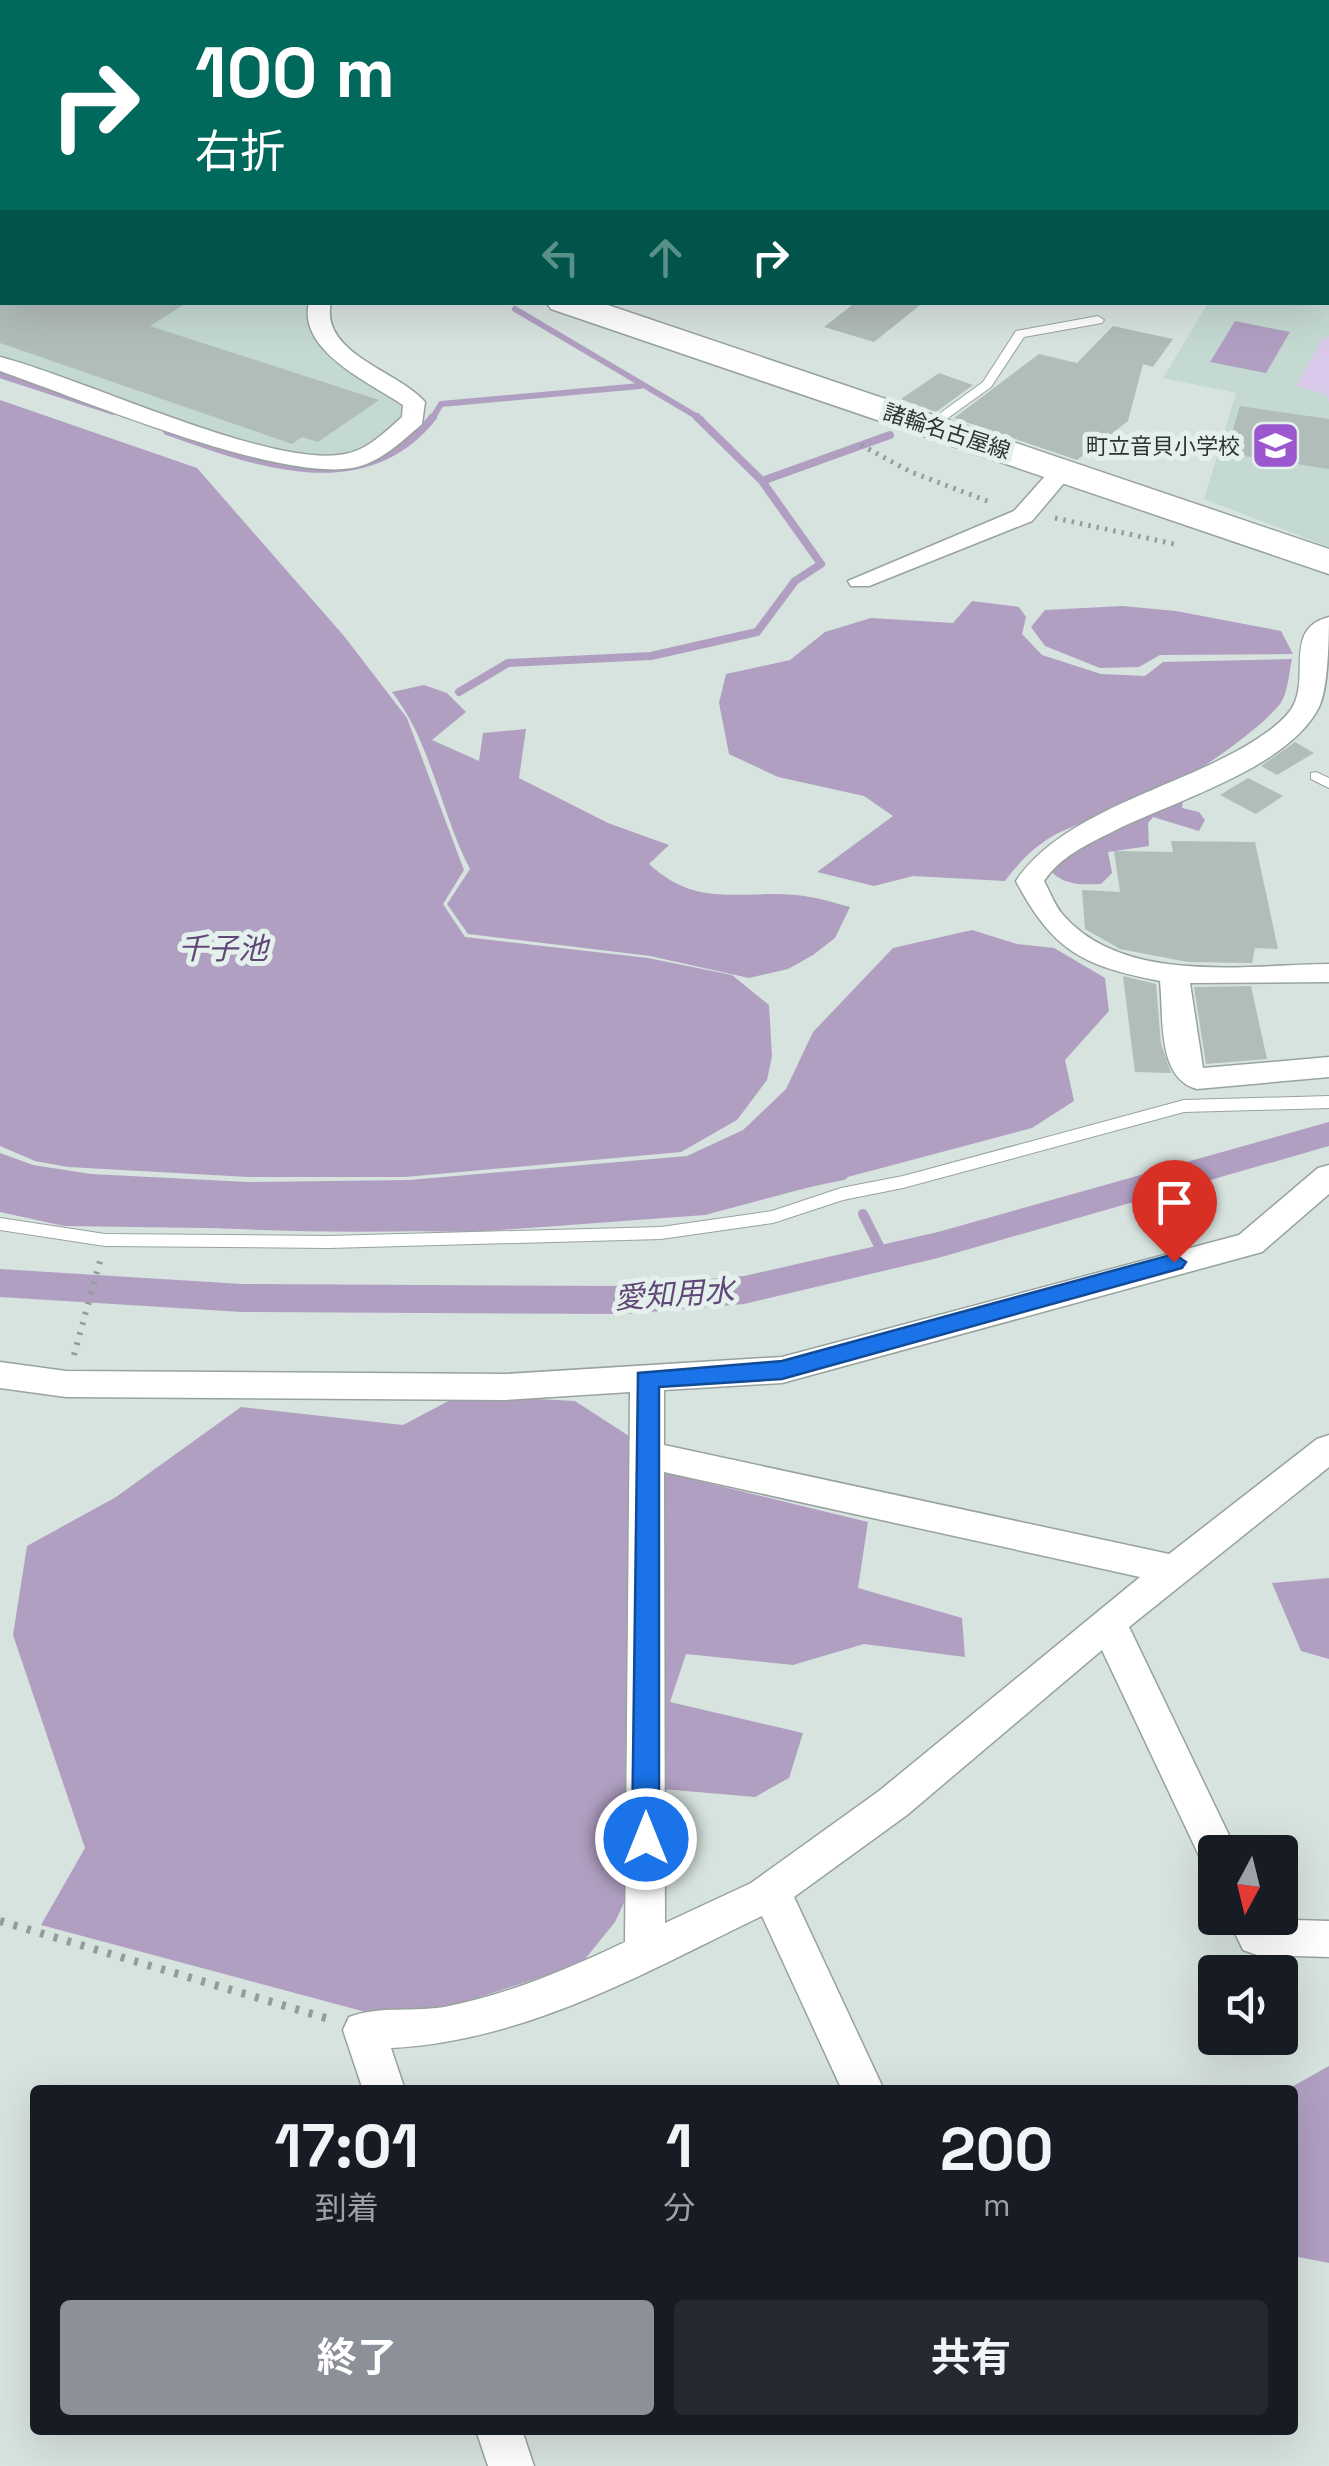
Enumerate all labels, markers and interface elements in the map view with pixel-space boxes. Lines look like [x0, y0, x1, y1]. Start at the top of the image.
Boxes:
text: 100 m [195, 28, 395, 117]
icon: right [30, 40, 160, 170]
text: 右折 [195, 123, 285, 180]
icon: left [533, 230, 588, 285]
icon: ahead [638, 230, 693, 285]
icon: right [743, 230, 798, 285]
street label: 諸輪名古屋線 [880, 397, 1014, 465]
school or university icon: 町立音貝小学校 [1249, 420, 1301, 472]
place label: 町立音貝小学校 [1086, 432, 1240, 460]
water label: 千子池 [178, 929, 271, 968]
pin [1132, 1160, 1217, 1263]
icon: arrive [1147, 1175, 1202, 1230]
water label: 愛知用水 [613, 1270, 738, 1318]
position arrow [594, 1787, 698, 1891]
north arrow [1198, 1835, 1298, 1935]
map controls [1198, 1835, 1298, 2055]
button: sound [1198, 1955, 1298, 2055]
text: 17:01 [275, 2108, 419, 2185]
text: 1 [666, 2108, 693, 2185]
text: 200 [940, 2111, 1053, 2188]
text: m [983, 2185, 1010, 2225]
text: 到着 [315, 2188, 379, 2228]
text: 分 [663, 2188, 695, 2228]
button: 終了 [60, 2300, 654, 2415]
button: 共有 [674, 2300, 1268, 2415]

